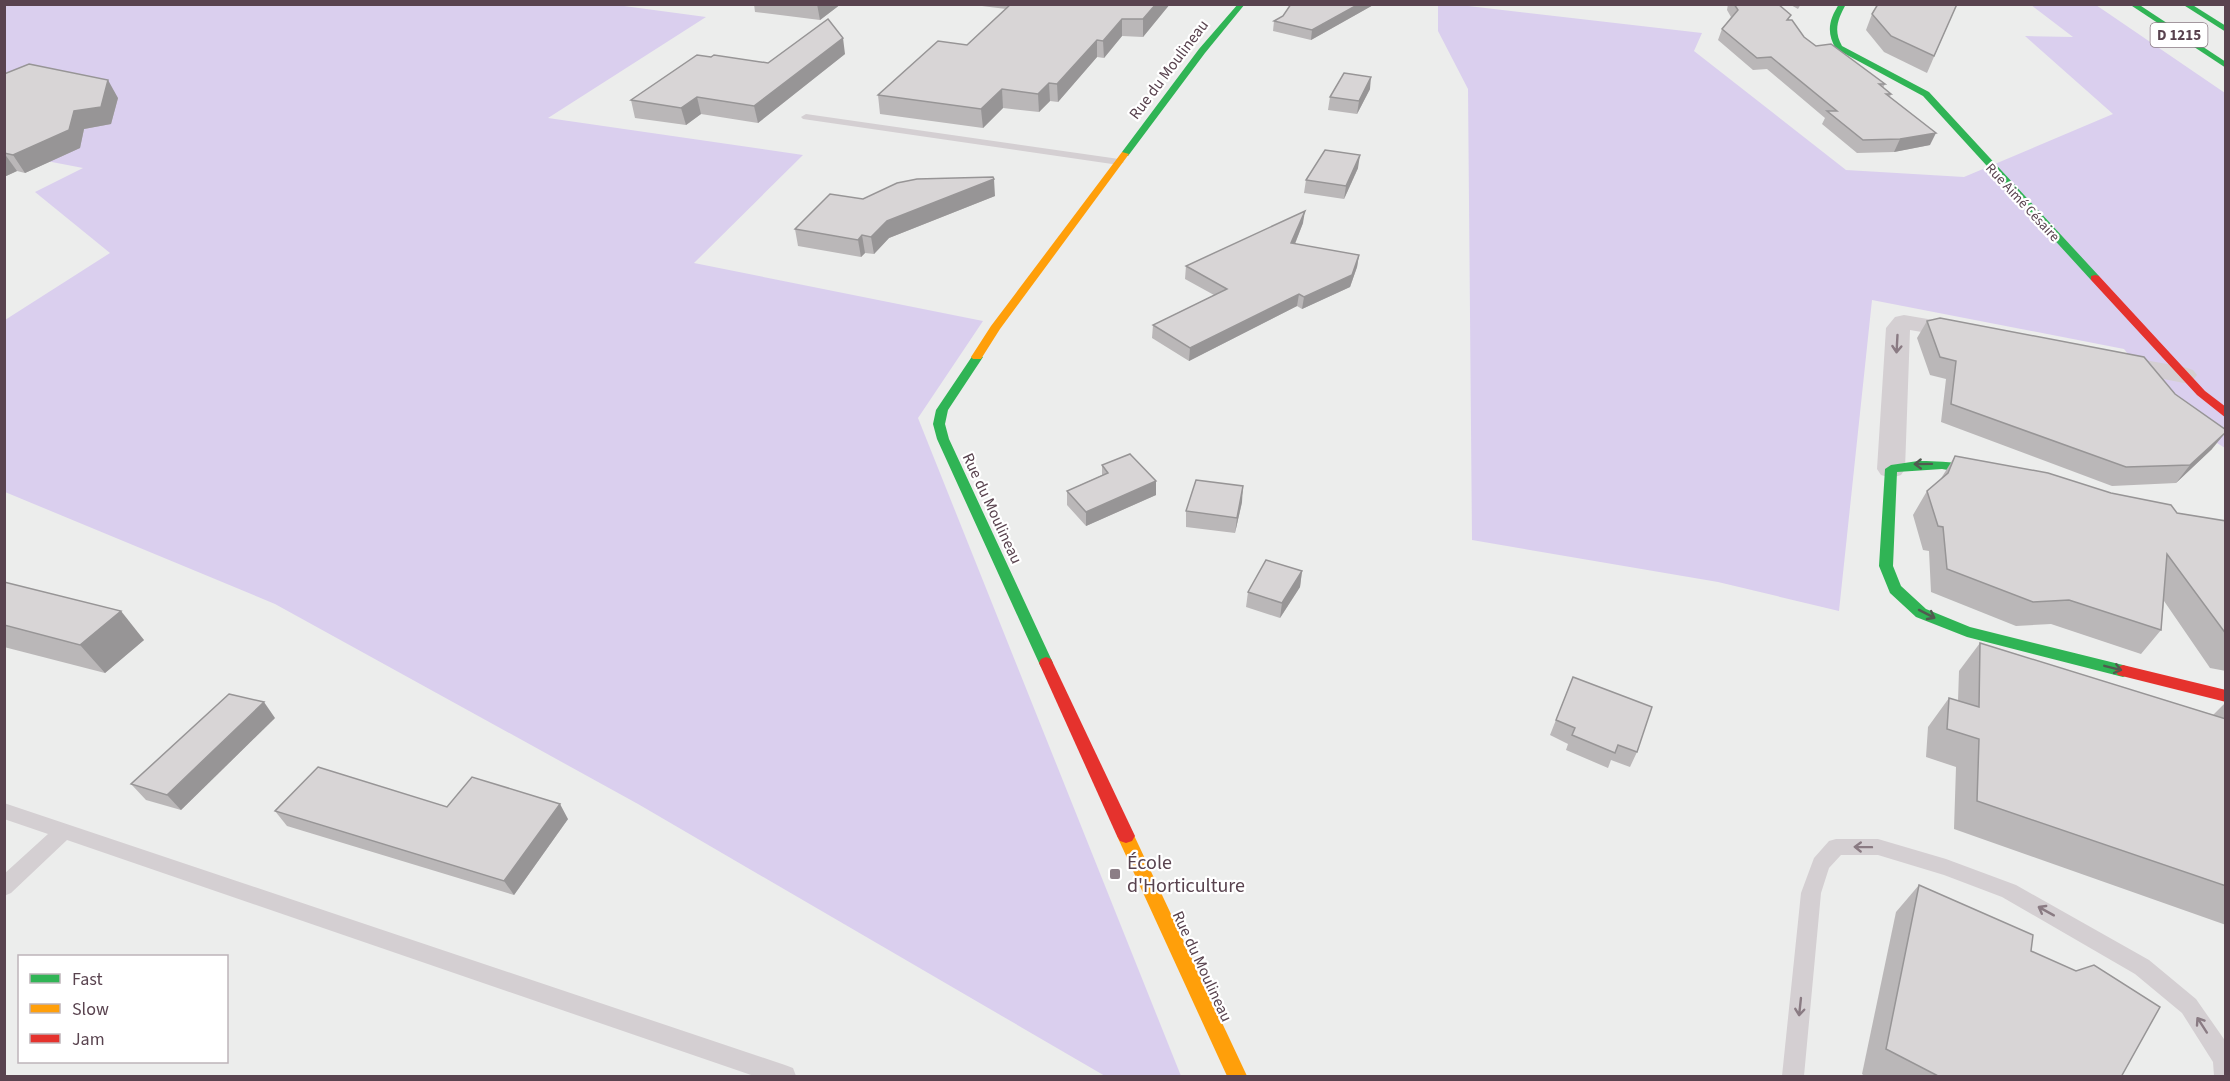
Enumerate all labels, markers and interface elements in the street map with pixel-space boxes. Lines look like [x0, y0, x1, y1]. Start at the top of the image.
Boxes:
street label: Rue du Moulineau [1124, 15, 1214, 124]
road number: D 1215 [2150, 23, 2208, 47]
street label: Rue Aimé Césaire [1981, 159, 2064, 246]
one-way arrow [1892, 334, 1903, 354]
street label: Rue du Moulineau [957, 449, 1027, 567]
one-way arrow [1914, 458, 1933, 470]
one-way arrow [1917, 609, 1935, 620]
one-way arrow [2104, 663, 2123, 675]
one-way arrow [1853, 841, 1873, 853]
place label: École d'Horticulture [1127, 849, 1245, 900]
marker: École d'Horticulture [1108, 867, 1122, 881]
one-way arrow [2037, 905, 2055, 916]
street label: Rue du Moulineau [1167, 907, 1237, 1025]
legend [18, 955, 228, 1063]
text: Fast [72, 967, 103, 992]
text: Slow [72, 997, 109, 1022]
one-way arrow [1794, 997, 1805, 1017]
one-way arrow [2195, 1017, 2207, 1034]
text: Jam [72, 1027, 105, 1052]

